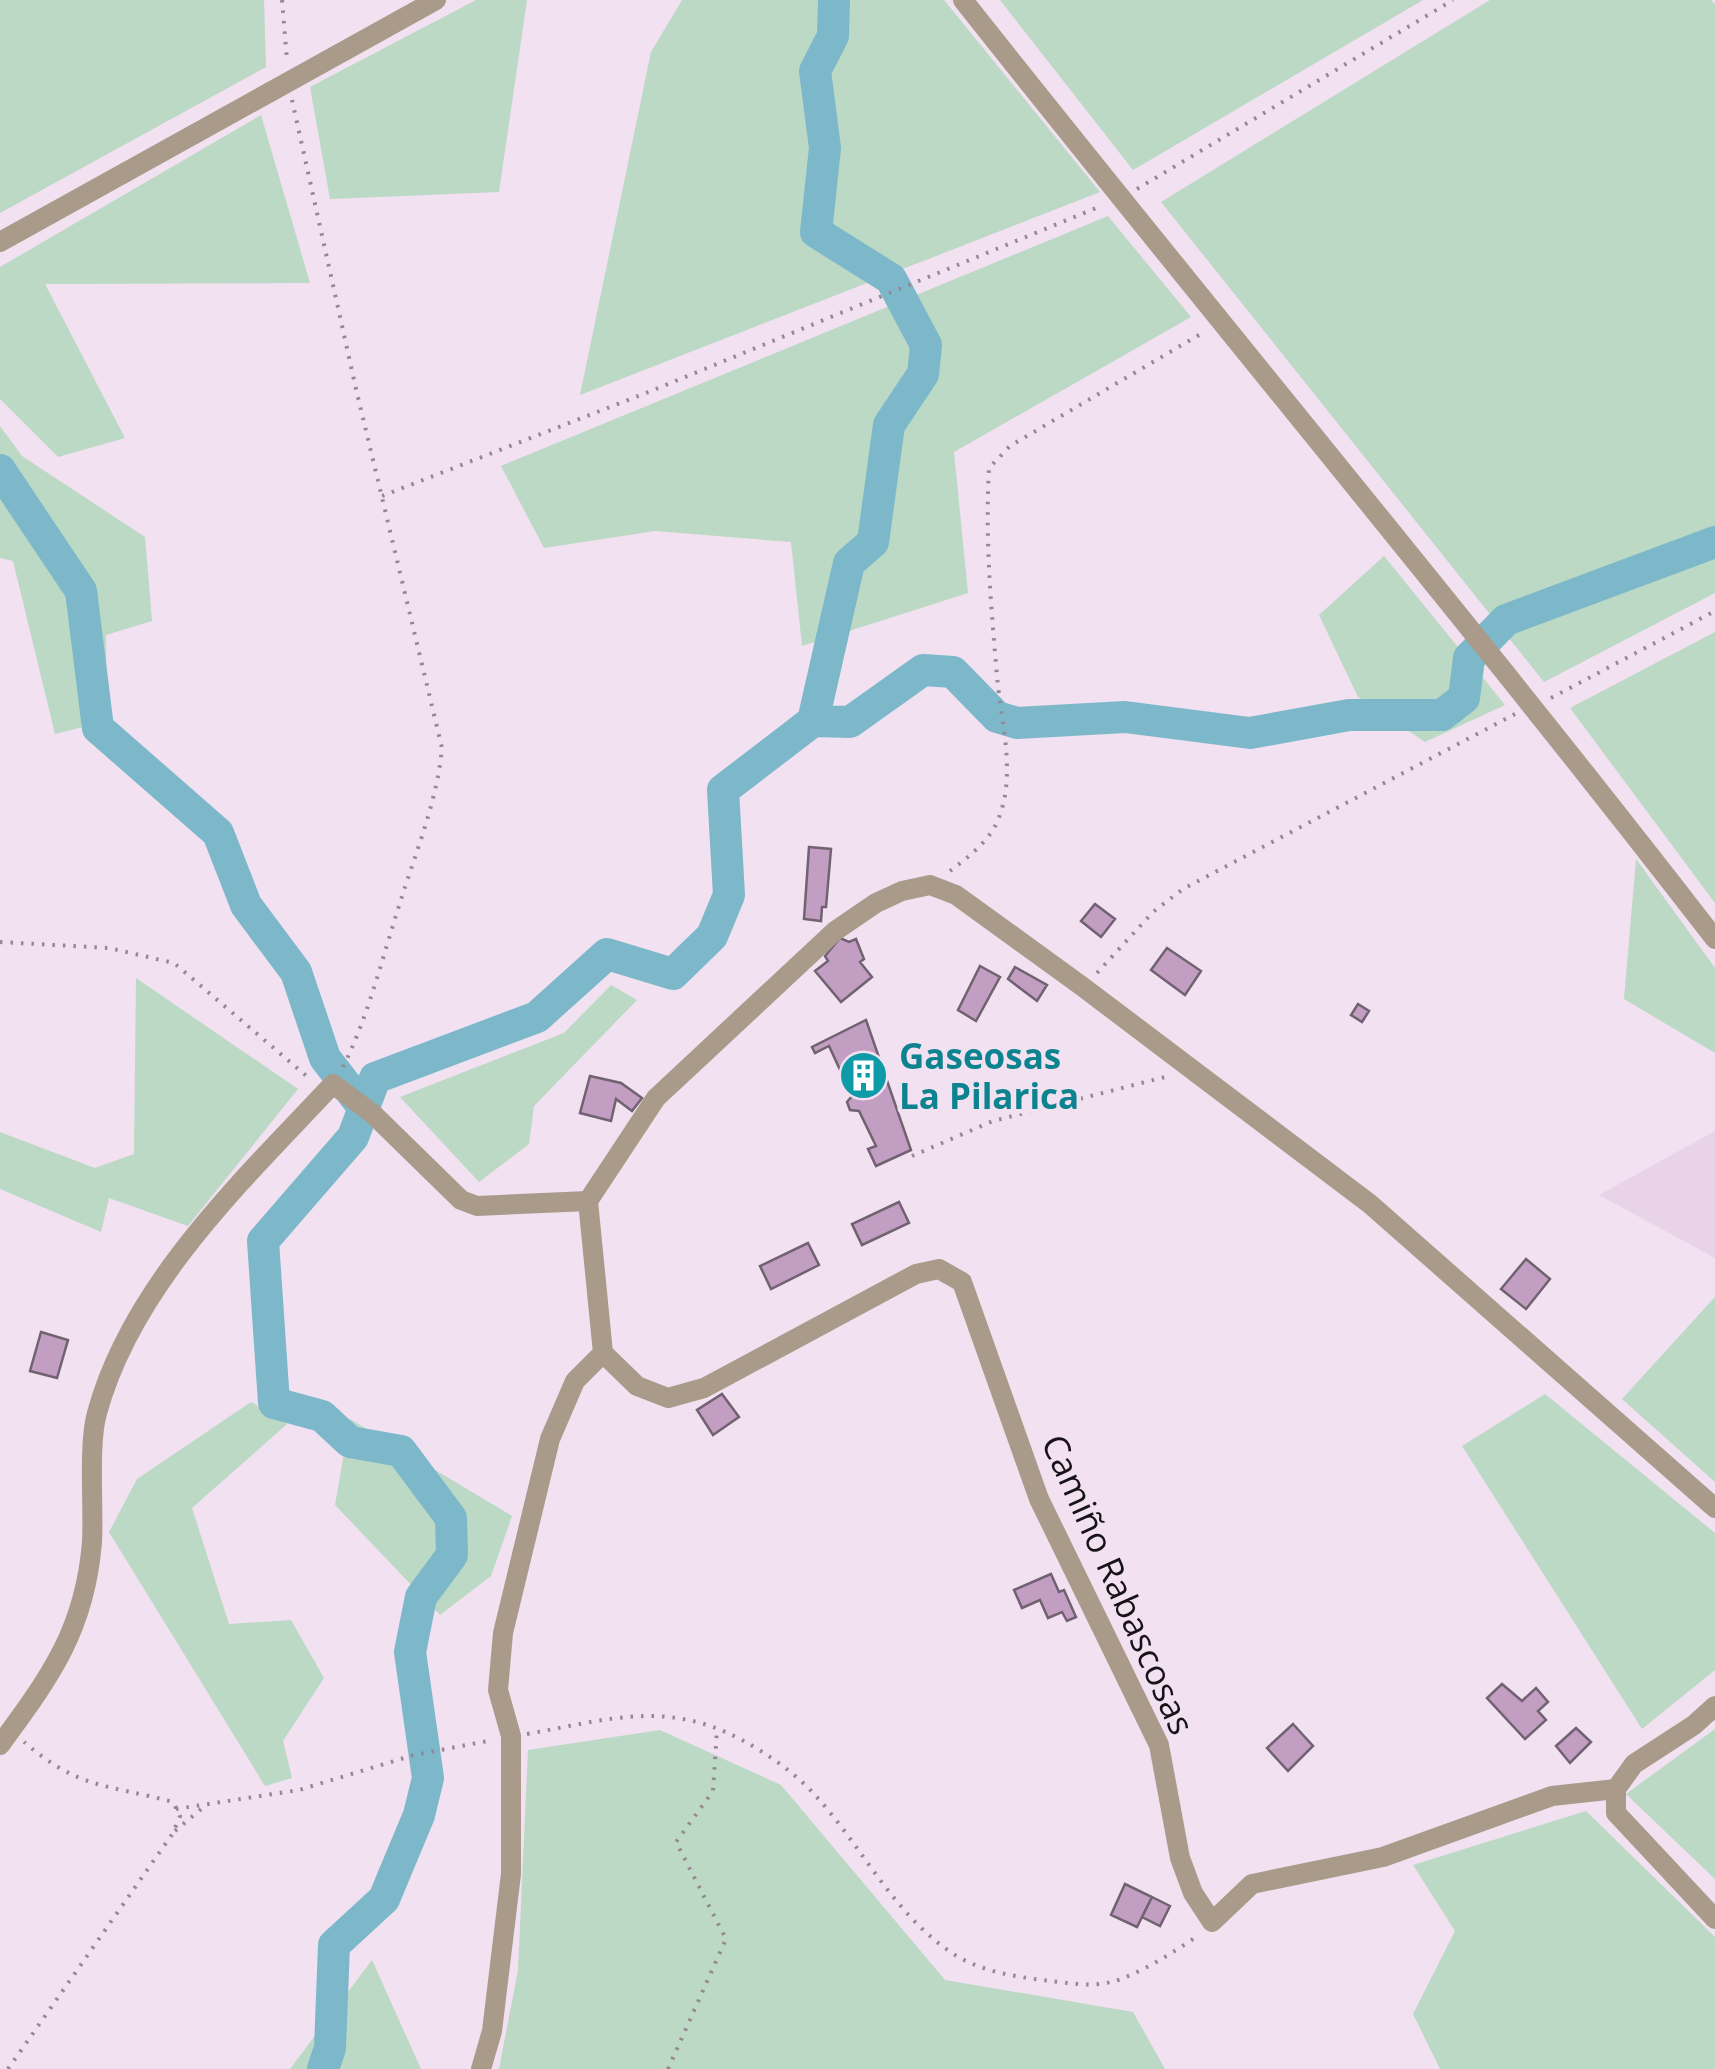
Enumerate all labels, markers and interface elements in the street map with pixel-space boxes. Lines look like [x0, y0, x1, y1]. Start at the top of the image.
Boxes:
place label: Gaseosas La Pilarica [899, 1032, 1079, 1119]
building icon: Gaseosas La Pilarica [838, 1049, 890, 1101]
street label: Camiño Rabascosas [1032, 1427, 1206, 1741]

